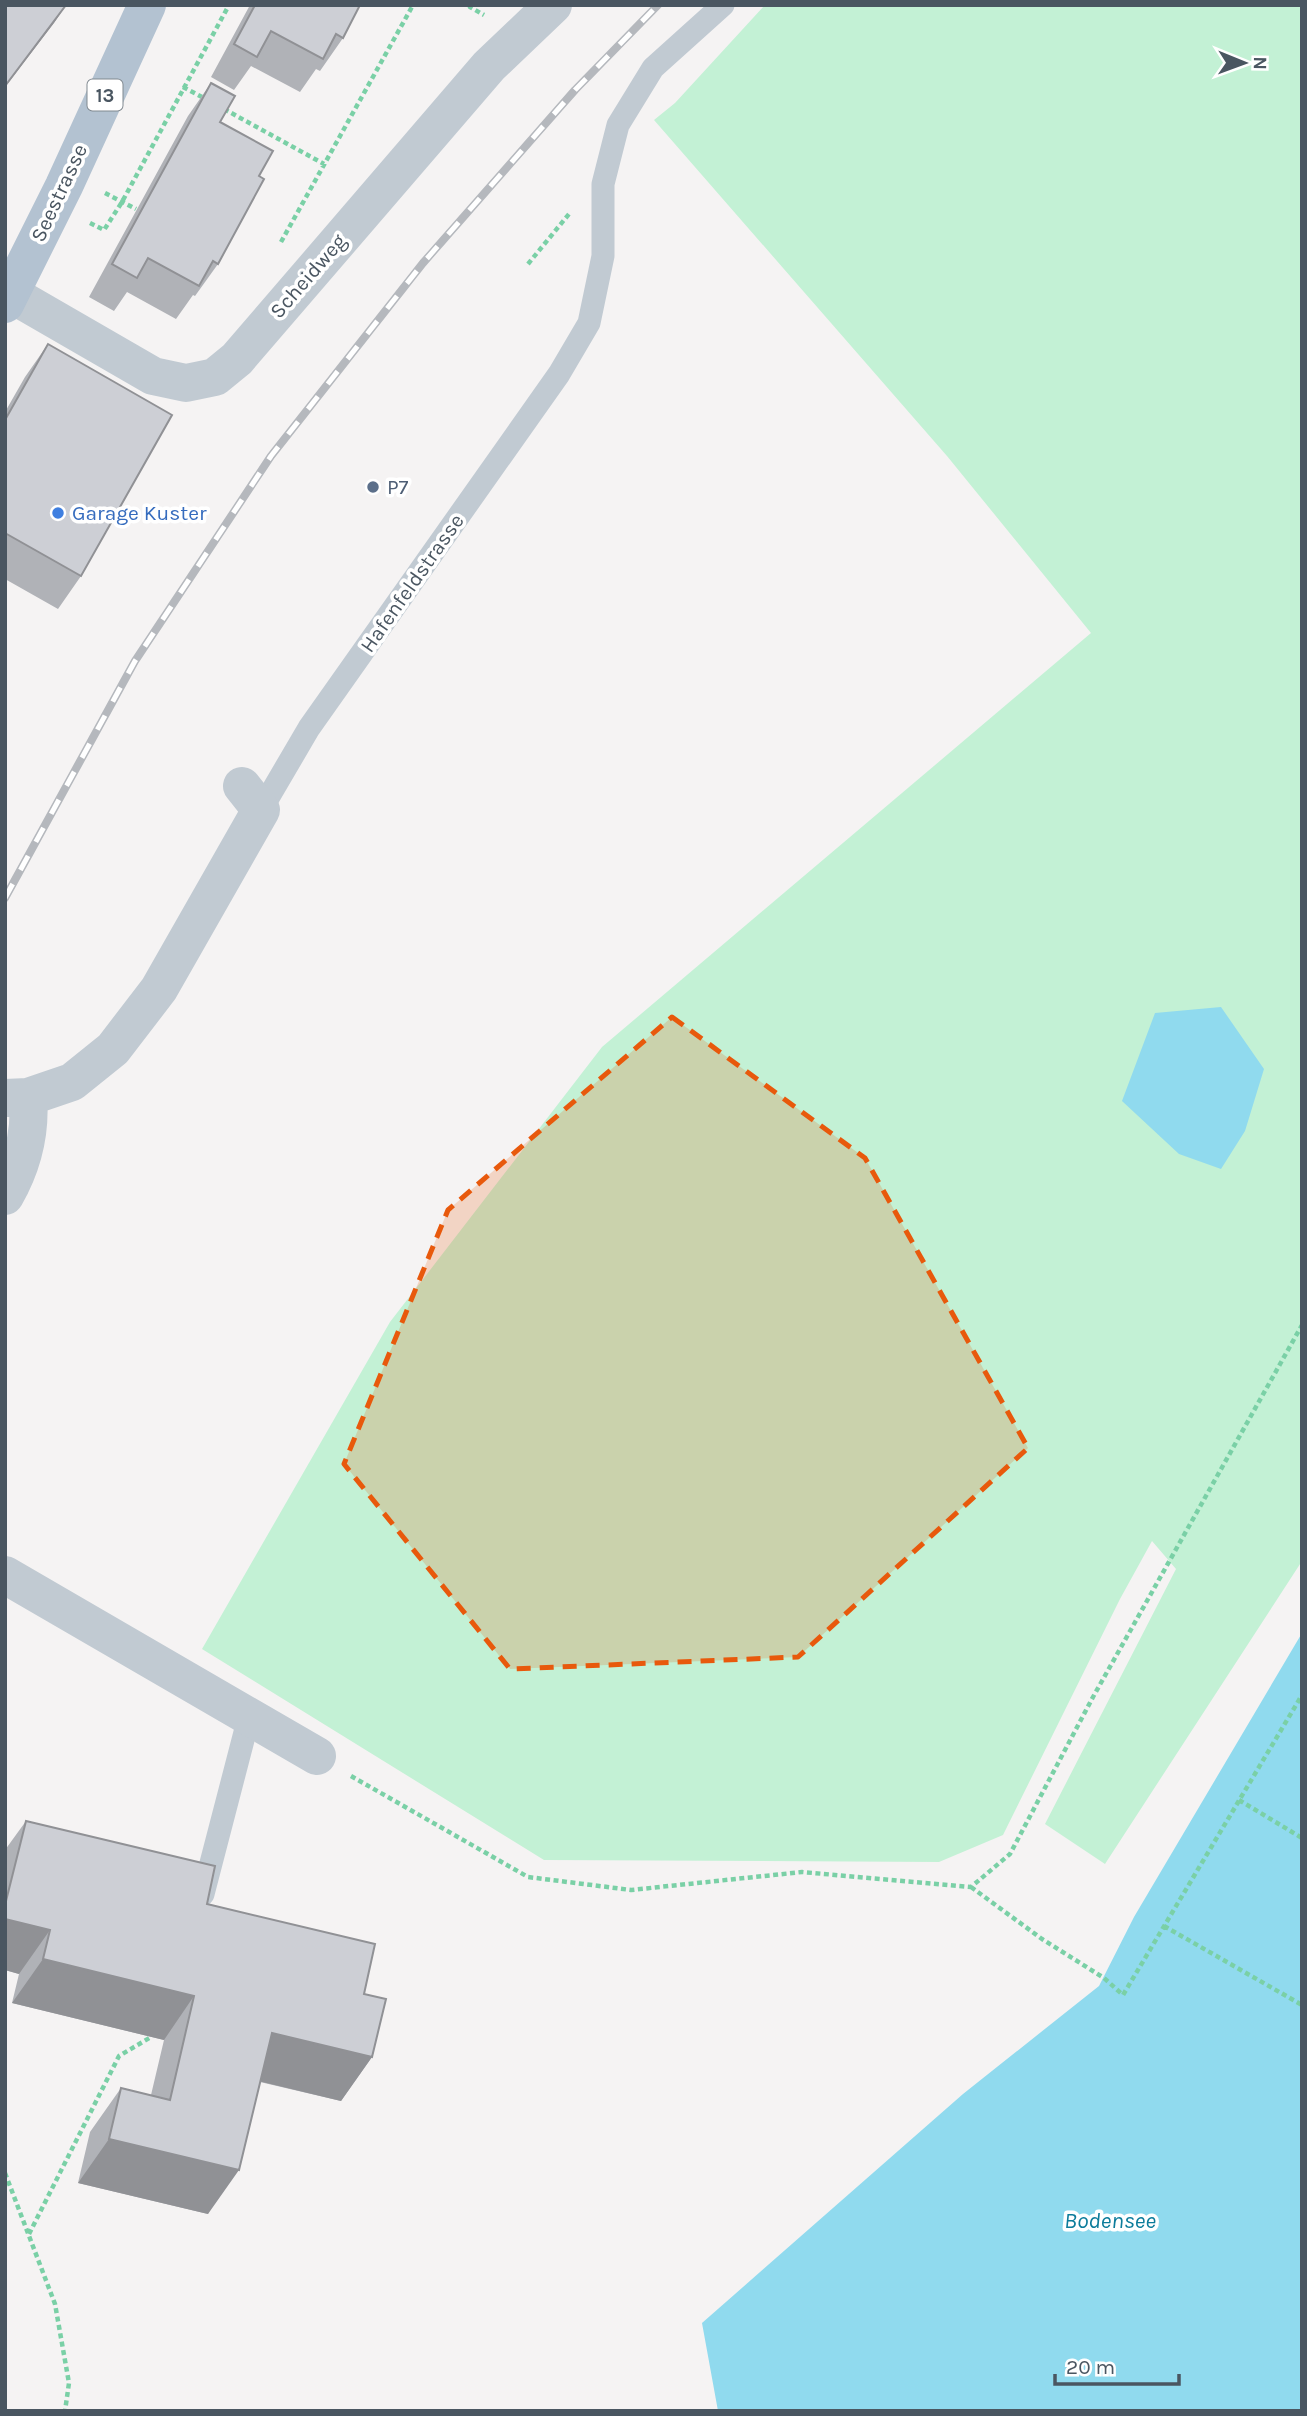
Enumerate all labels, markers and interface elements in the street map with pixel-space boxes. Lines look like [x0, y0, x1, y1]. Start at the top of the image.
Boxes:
north arrow [1209, 28, 1279, 98]
text: N [1249, 56, 1271, 70]
road number: 13 [88, 80, 122, 110]
street label: Seestrasse [26, 140, 92, 246]
street label: Scheidweg [265, 229, 351, 323]
place label: P7 [387, 475, 409, 499]
marker: P7 [365, 479, 381, 495]
place label: Garage Kuster [72, 501, 207, 525]
marker: Garage Kuster [50, 505, 66, 521]
street label: Hafenfeldstrasse [355, 509, 469, 657]
water label: Bodensee [1064, 2207, 1156, 2234]
scale bar [1055, 2342, 1179, 2386]
text: 20 m [1066, 2355, 1115, 2379]

